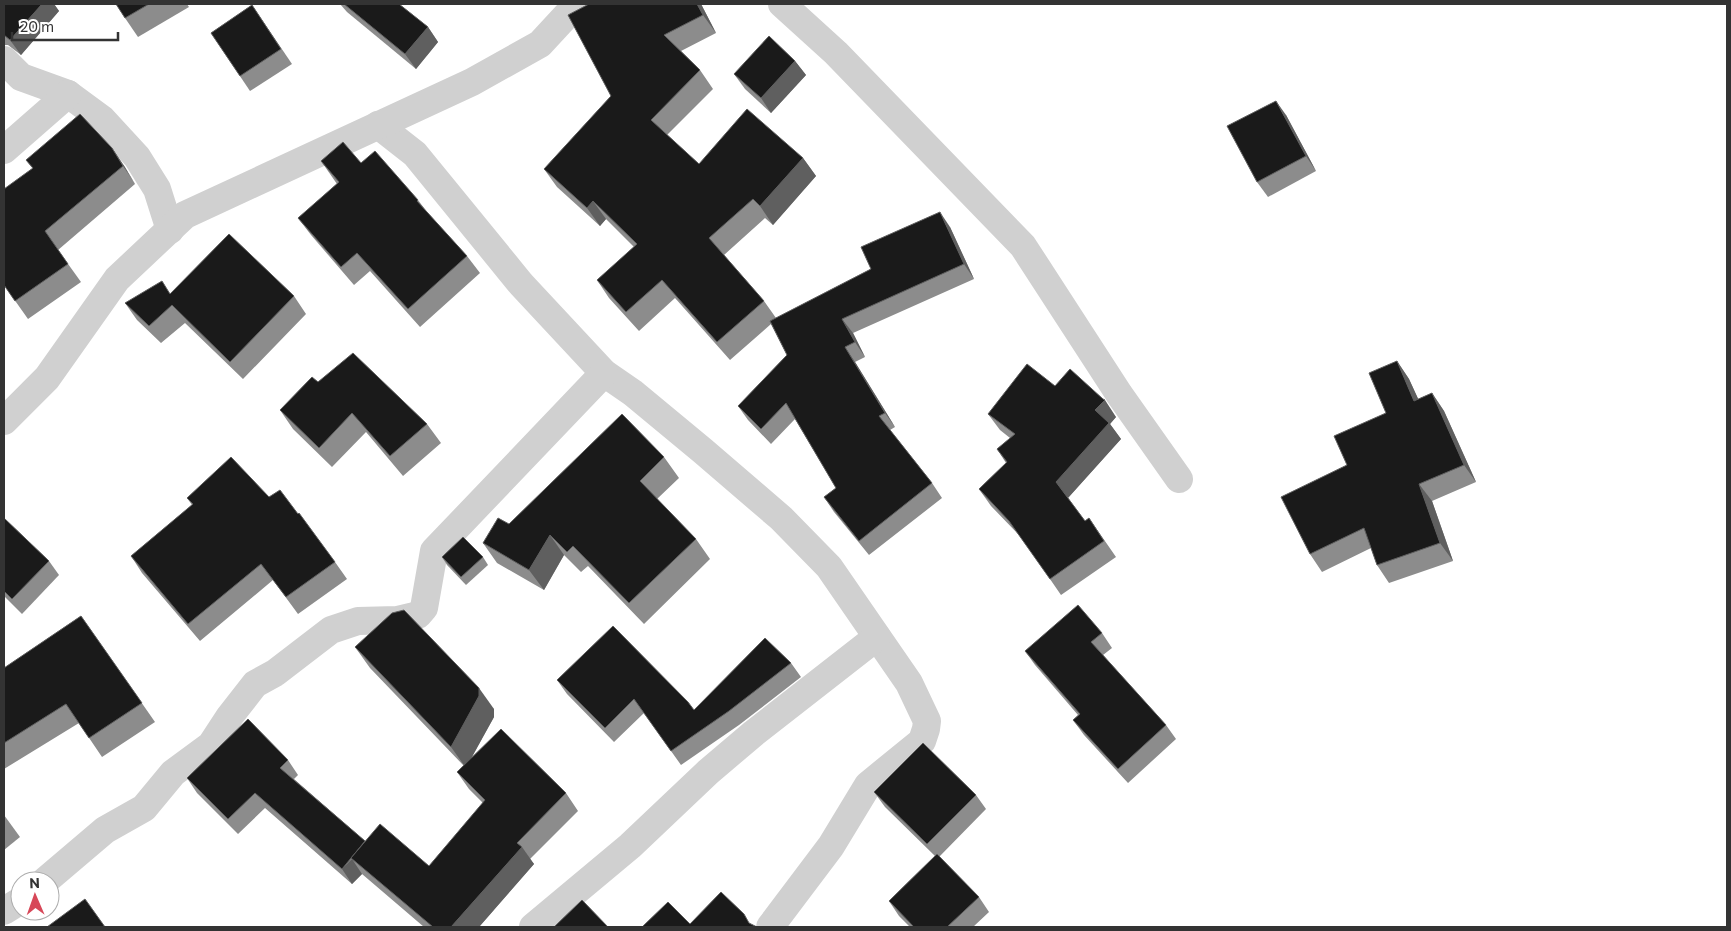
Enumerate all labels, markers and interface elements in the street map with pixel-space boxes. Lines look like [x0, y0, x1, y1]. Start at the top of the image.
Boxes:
scale bar [12, 10, 119, 42]
text: 20 m [20, 17, 54, 35]
north arrow [10, 871, 60, 921]
text: N [29, 874, 40, 891]

